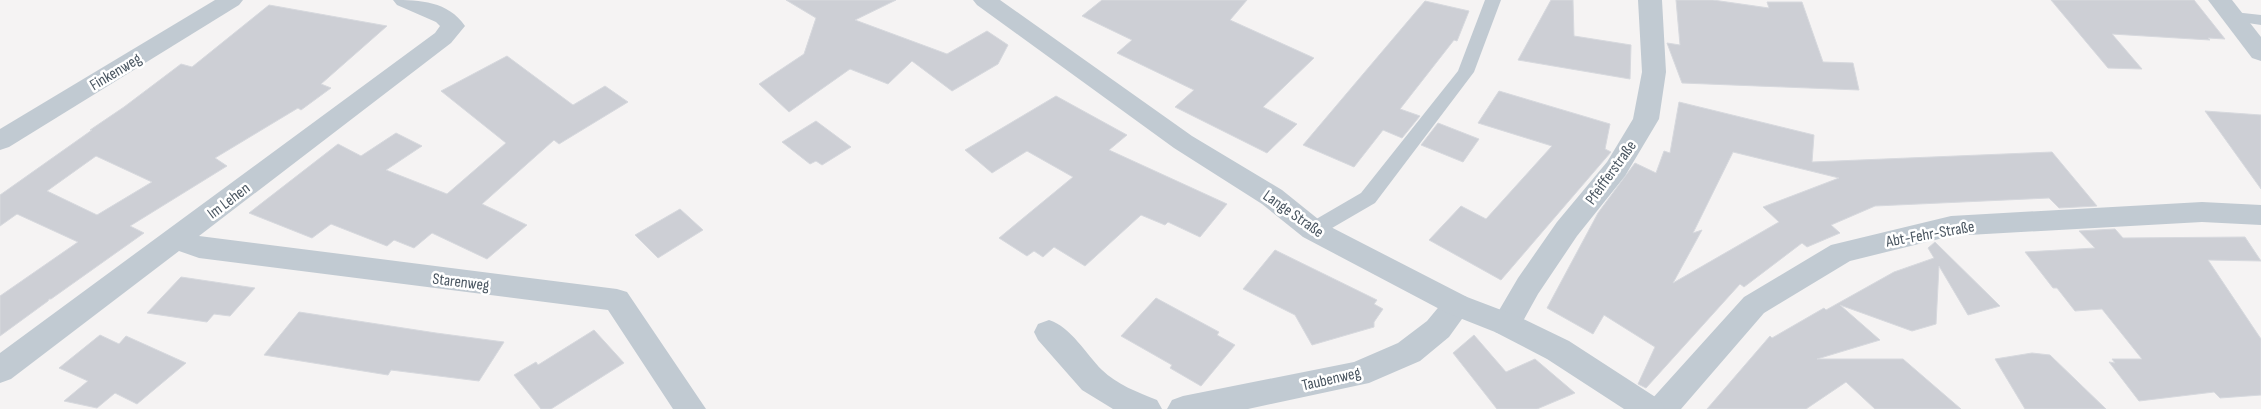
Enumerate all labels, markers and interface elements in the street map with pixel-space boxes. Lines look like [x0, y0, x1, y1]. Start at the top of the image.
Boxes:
street label: Finkenweg [86, 49, 145, 95]
street label: Pfeifferstraße [1582, 137, 1641, 209]
street label: Im Lehen [204, 179, 254, 223]
street label: Lange Straße [1259, 186, 1327, 242]
street label: Abt-Fehr-Straße [1884, 217, 1976, 252]
street label: Starenweg [431, 270, 490, 295]
street label: Taubenweg [1300, 363, 1363, 395]

